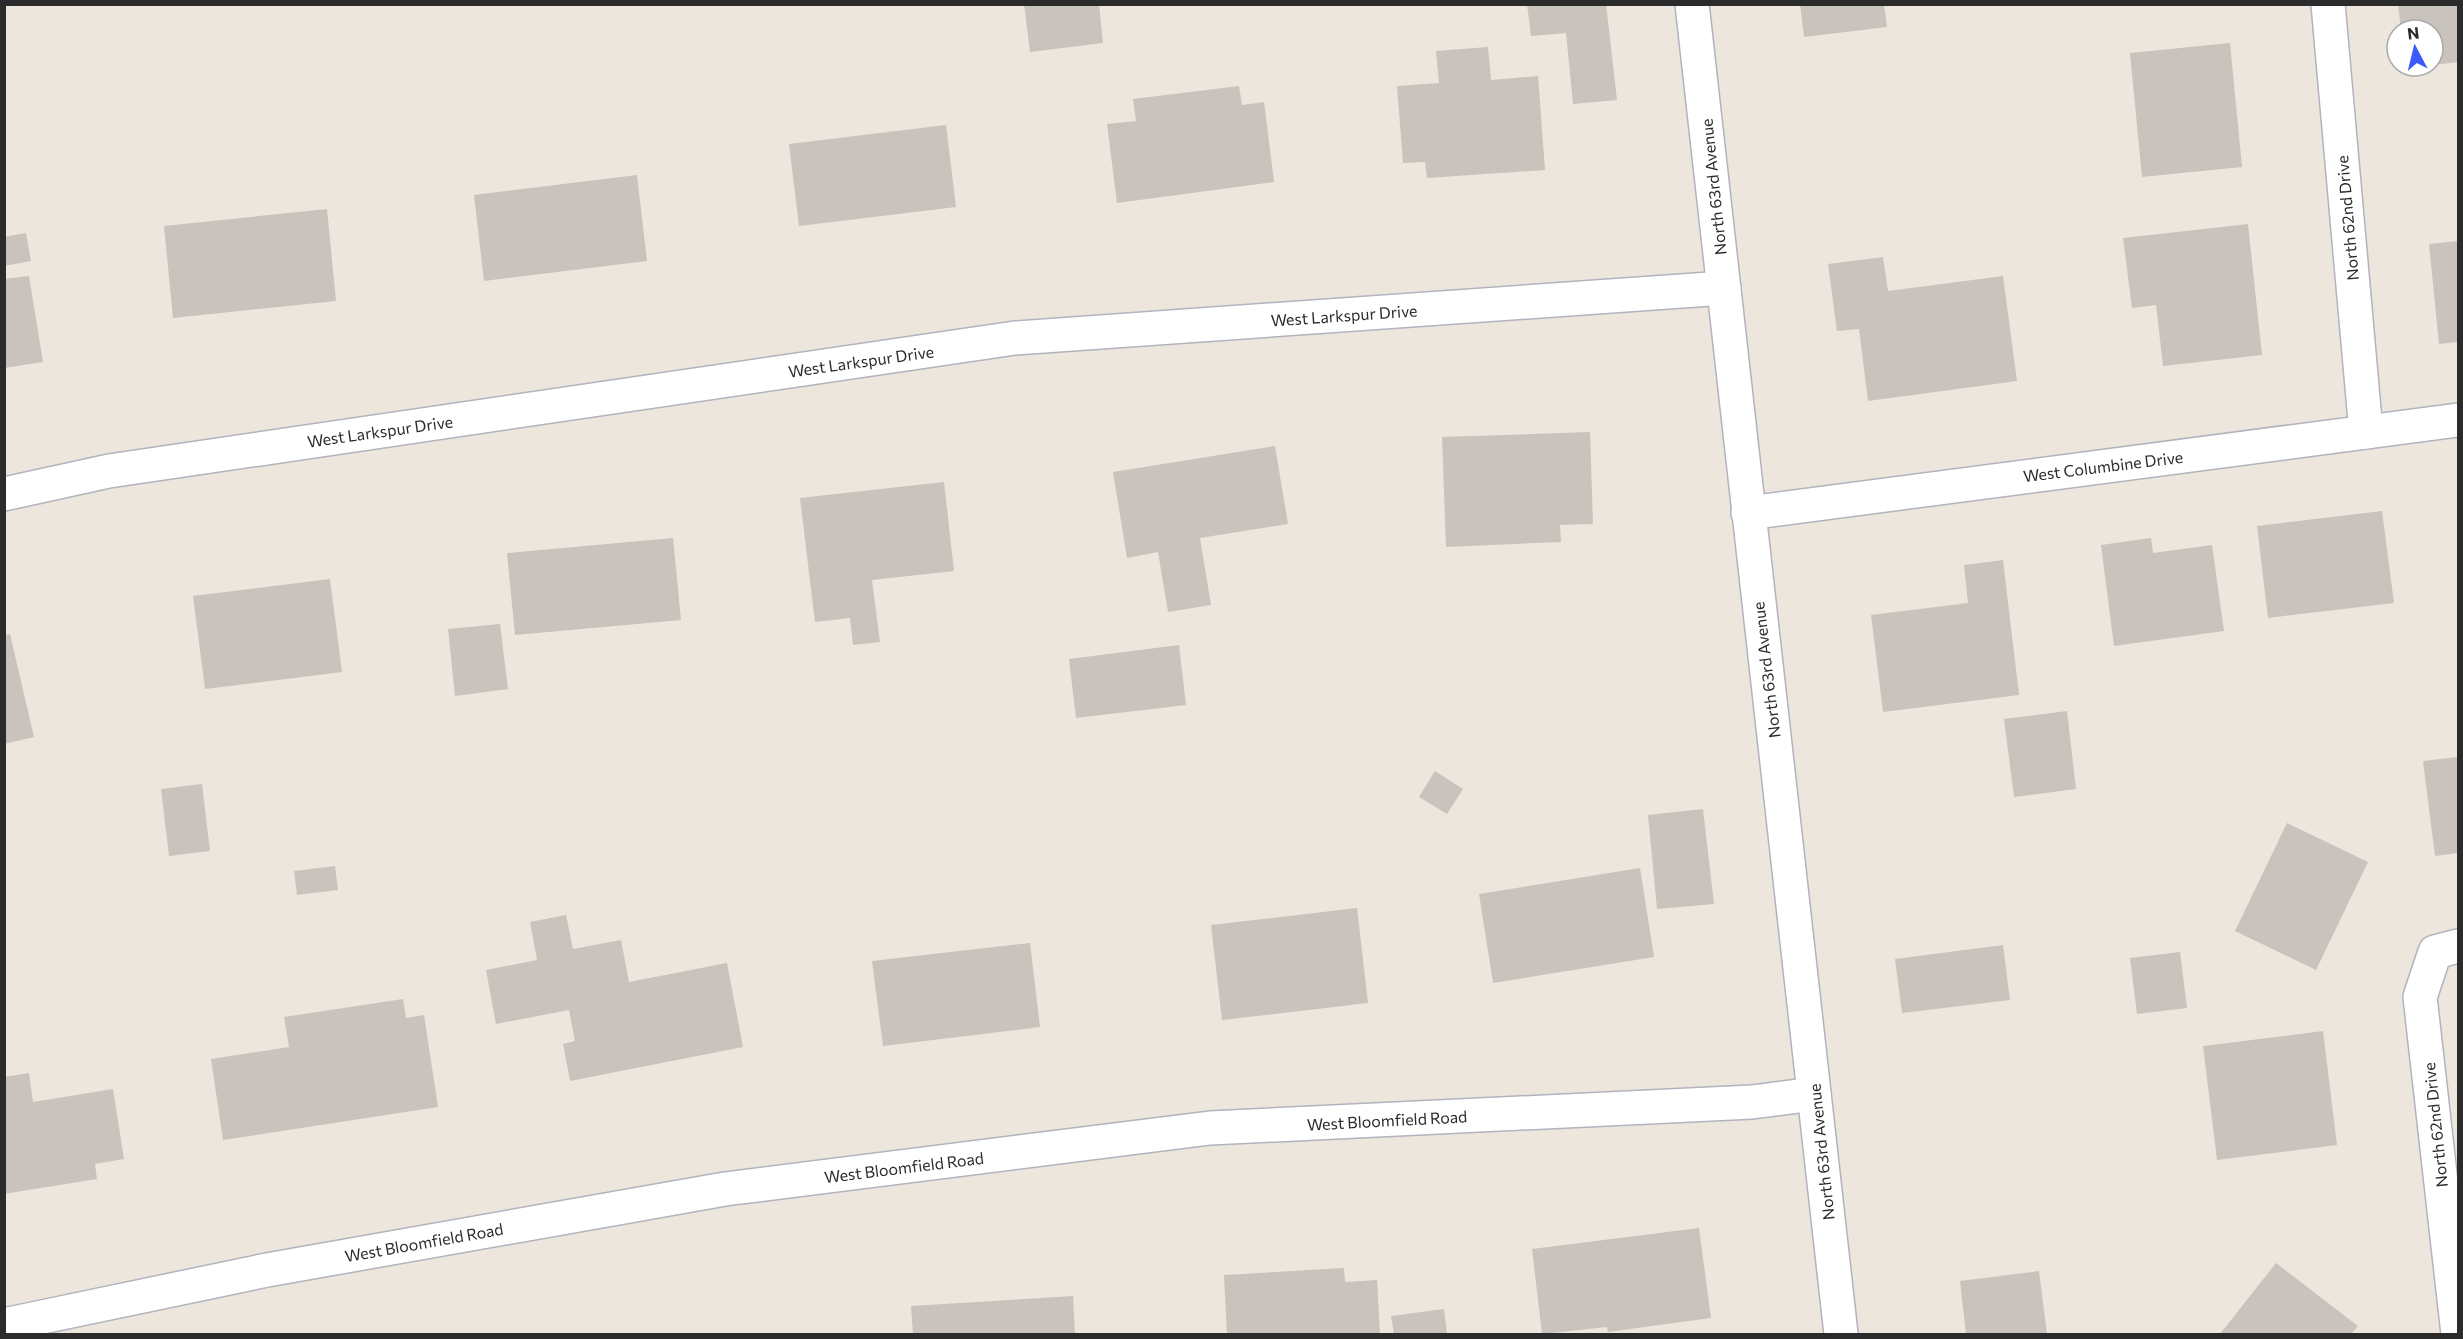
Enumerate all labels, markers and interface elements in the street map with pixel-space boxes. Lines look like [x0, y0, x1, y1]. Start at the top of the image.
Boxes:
north arrow [2385, 18, 2445, 78]
text: N [2406, 22, 2420, 43]
street label: North 63rd Avenue [1696, 118, 1730, 256]
street label: North 62nd Drive [2332, 155, 2362, 281]
street label: West Larkspur Drive [1270, 300, 1418, 330]
street label: West Larkspur Drive [787, 341, 935, 381]
street label: West Larkspur Drive [306, 411, 454, 451]
street label: West Columbine Drive [2022, 447, 2184, 485]
street label: North 63rd Avenue [1748, 601, 1784, 739]
street label: North 62nd Drive [2419, 1062, 2451, 1188]
street label: North 63rd Avenue [1804, 1083, 1838, 1221]
street label: West Bloomfield Road [1306, 1106, 1468, 1134]
street label: West Bloomfield Road [823, 1148, 985, 1186]
street label: West Bloomfield Road [343, 1219, 505, 1265]

